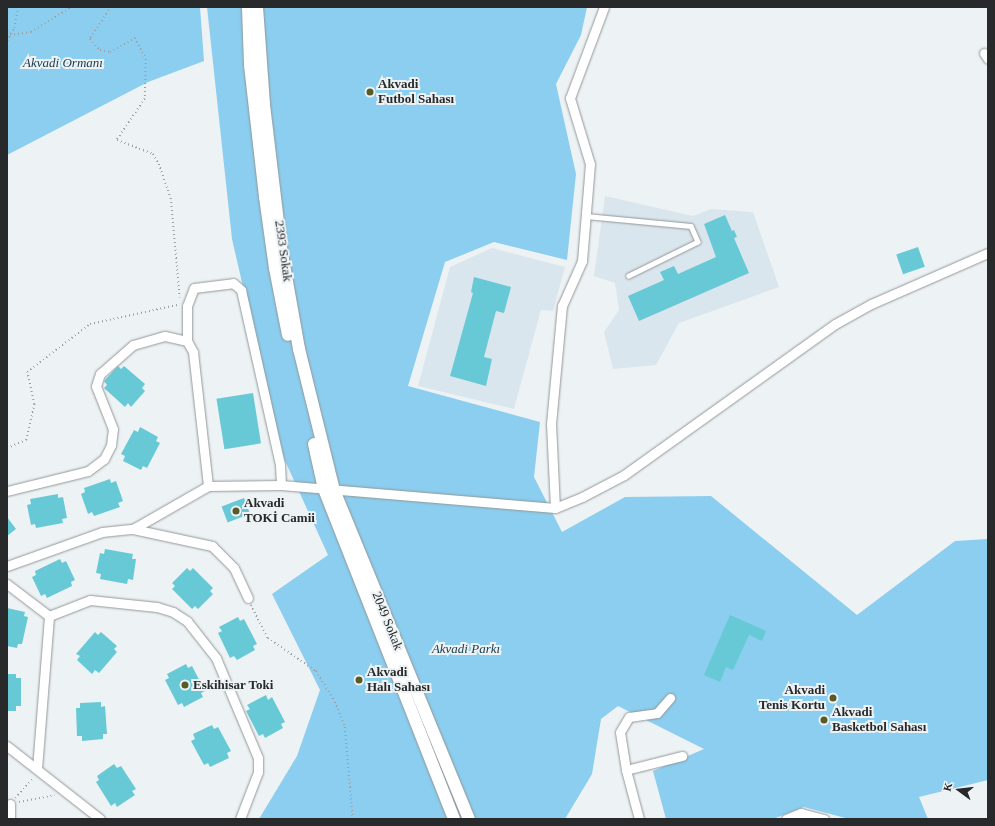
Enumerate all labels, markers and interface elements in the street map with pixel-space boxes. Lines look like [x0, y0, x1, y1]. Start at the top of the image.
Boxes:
park label: Akvadi Ormanı [23, 55, 103, 71]
place label: Akvadi Futbol Sahası [378, 77, 454, 108]
marker: Akvadi Futbol Sahası [365, 87, 375, 97]
street label: 2393 Sokak [271, 219, 295, 283]
place label: Akvadi TOKİ Camii [244, 496, 315, 527]
marker: Akvadi TOKİ Camii [231, 506, 241, 516]
street label: 2049 Sokak [368, 589, 406, 653]
park label: Akvadi Parkı [432, 641, 500, 657]
place label: Akvadi Halı Sahası [367, 665, 430, 696]
marker: Akvadi Halı Sahası [354, 675, 364, 685]
place label: Eskihisar Toki [193, 677, 274, 693]
marker: Eskihisar Toki [180, 680, 190, 690]
place label: Akvadi Tenis Kortu [759, 683, 825, 714]
marker: Akvadi Tenis Kortu [828, 693, 838, 703]
place label: Akvadi Basketbol Sahası [832, 705, 926, 736]
marker: Akvadi Basketbol Sahası [819, 715, 829, 725]
north arrow [939, 770, 979, 810]
text: K [941, 781, 954, 793]

